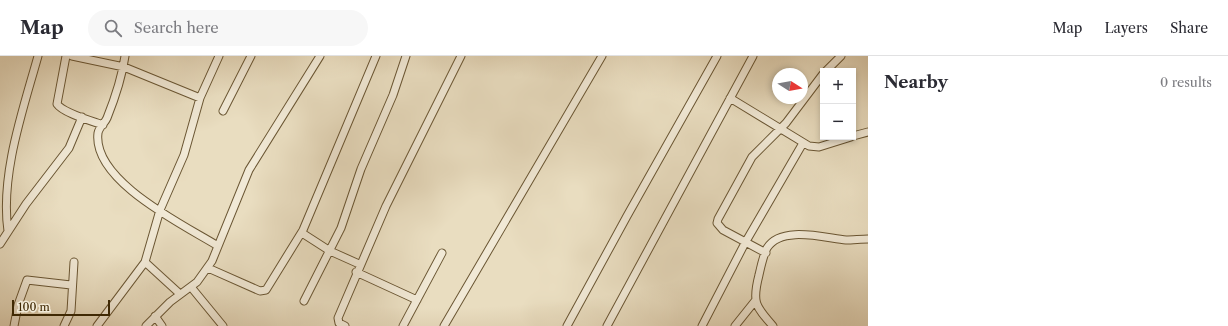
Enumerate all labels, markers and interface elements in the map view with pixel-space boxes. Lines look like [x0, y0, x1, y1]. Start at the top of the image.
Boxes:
search box [88, 10, 368, 46]
text: Map [20, 16, 64, 39]
icon: search [102, 17, 124, 39]
text: Search here [134, 18, 219, 37]
text: Map [1052, 19, 1082, 37]
text: Layers [1104, 19, 1148, 37]
text: Share [1170, 19, 1208, 37]
north arrow [772, 68, 808, 104]
map controls [820, 68, 856, 140]
button: + [820, 68, 856, 104]
text: Nearby [884, 72, 948, 92]
text: 0 results [1160, 74, 1212, 90]
button: − [820, 104, 856, 140]
scale bar [12, 298, 110, 317]
text: 100 m [18, 300, 50, 314]

